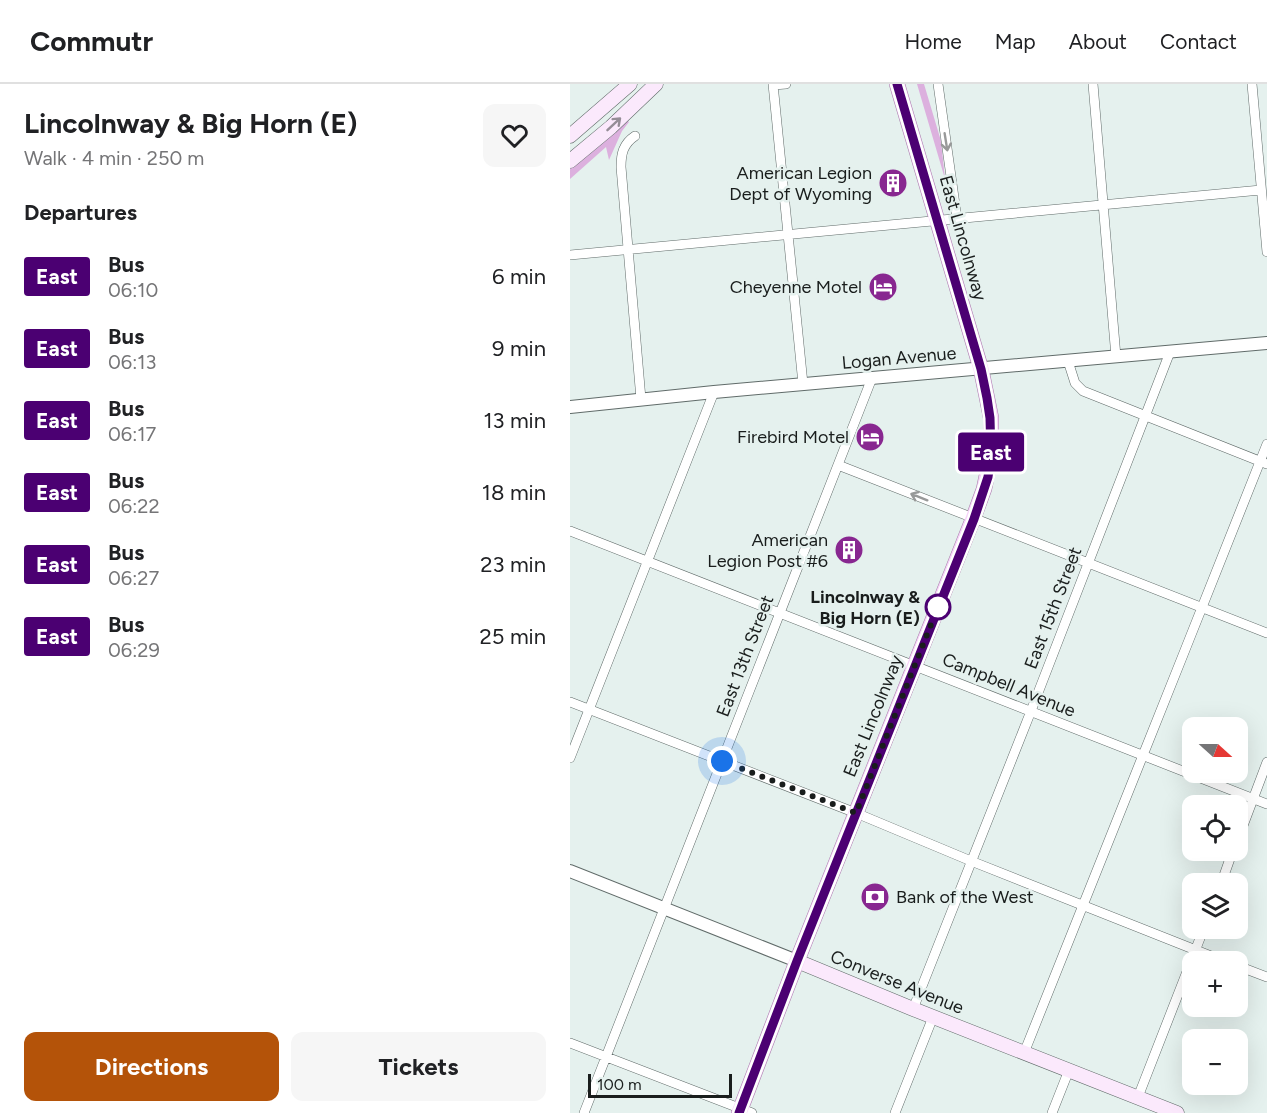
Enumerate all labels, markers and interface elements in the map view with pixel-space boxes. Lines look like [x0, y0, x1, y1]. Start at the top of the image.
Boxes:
text: Commutr [30, 24, 153, 58]
text: Home [905, 29, 962, 54]
text: Map [995, 29, 1036, 54]
text: About [1069, 29, 1127, 54]
text: Contact [1160, 29, 1237, 54]
button: heart [483, 104, 546, 167]
text: Lincolnway & Big Horn (E) [24, 106, 358, 140]
one-way arrow [607, 117, 622, 131]
one-way arrow [941, 131, 952, 151]
text: Walk · 4 min · 250 m [24, 146, 204, 170]
place label: American Legion Dept of Wyoming [729, 162, 872, 205]
building icon: American Legion Dept of Wyoming [877, 167, 909, 199]
street label: East Lincolnway [935, 173, 992, 304]
text: Departures [24, 199, 137, 226]
text: Bus [108, 251, 144, 278]
text: 6 min [492, 263, 546, 290]
text: East [36, 264, 78, 289]
hotel icon: Cheyenne Motel [867, 271, 899, 303]
place label: Cheyenne Motel [730, 276, 862, 298]
text: 06:10 [108, 278, 158, 302]
text: Bus [108, 323, 144, 350]
text: 9 min [492, 335, 546, 362]
text: East [36, 336, 78, 361]
street label: Logan Avenue [841, 342, 957, 374]
text: 06:13 [108, 350, 156, 374]
text: Bus [108, 395, 144, 422]
text: 13 min [483, 407, 546, 434]
text: East [36, 408, 78, 433]
hotel icon: Firebird Motel [854, 421, 886, 453]
text: 06:17 [108, 422, 156, 446]
place label: Firebird Motel [737, 426, 849, 448]
line badge: East [949, 432, 1033, 472]
text: East [970, 440, 1012, 465]
text: Bus [108, 467, 144, 494]
text: 18 min [482, 479, 546, 506]
text: East [36, 480, 78, 505]
one-way arrow [910, 491, 929, 502]
text: 06:22 [108, 494, 160, 518]
place label: American Legion Post #6 [707, 529, 828, 572]
building icon: American Legion Post #6 [833, 534, 865, 566]
text: Bus [108, 539, 144, 566]
street label: East 15th Street [1020, 544, 1086, 672]
text: 23 min [480, 551, 546, 578]
text: East [36, 552, 78, 577]
text: 06:27 [108, 566, 159, 590]
place label: Lincolnway & Big Horn (E) [810, 586, 920, 629]
street label: East 13th Street [712, 592, 778, 720]
marker: Lincolnway & Big Horn (E) [925, 594, 951, 620]
text: Bus [108, 611, 144, 638]
text: 25 min [480, 623, 546, 650]
text: East [36, 624, 78, 649]
text: 06:29 [108, 638, 160, 662]
street label: Campbell Avenue [939, 648, 1079, 722]
street label: East Lincolnway [839, 651, 908, 780]
north arrow [1182, 717, 1248, 783]
map controls [1182, 717, 1248, 1095]
your location [707, 746, 737, 776]
button: locate [1182, 795, 1248, 861]
button: layers [1182, 873, 1248, 939]
bank icon: Bank of the West [859, 881, 891, 913]
place label: Bank of the West [896, 886, 1034, 908]
street label: Converse Avenue [827, 945, 967, 1019]
button: + [1182, 951, 1248, 1017]
button: − [1182, 1029, 1248, 1095]
button: Directions [24, 1032, 279, 1101]
button: Tickets [291, 1032, 546, 1101]
scale bar [588, 1071, 732, 1098]
text: 100 m [597, 1075, 642, 1094]

